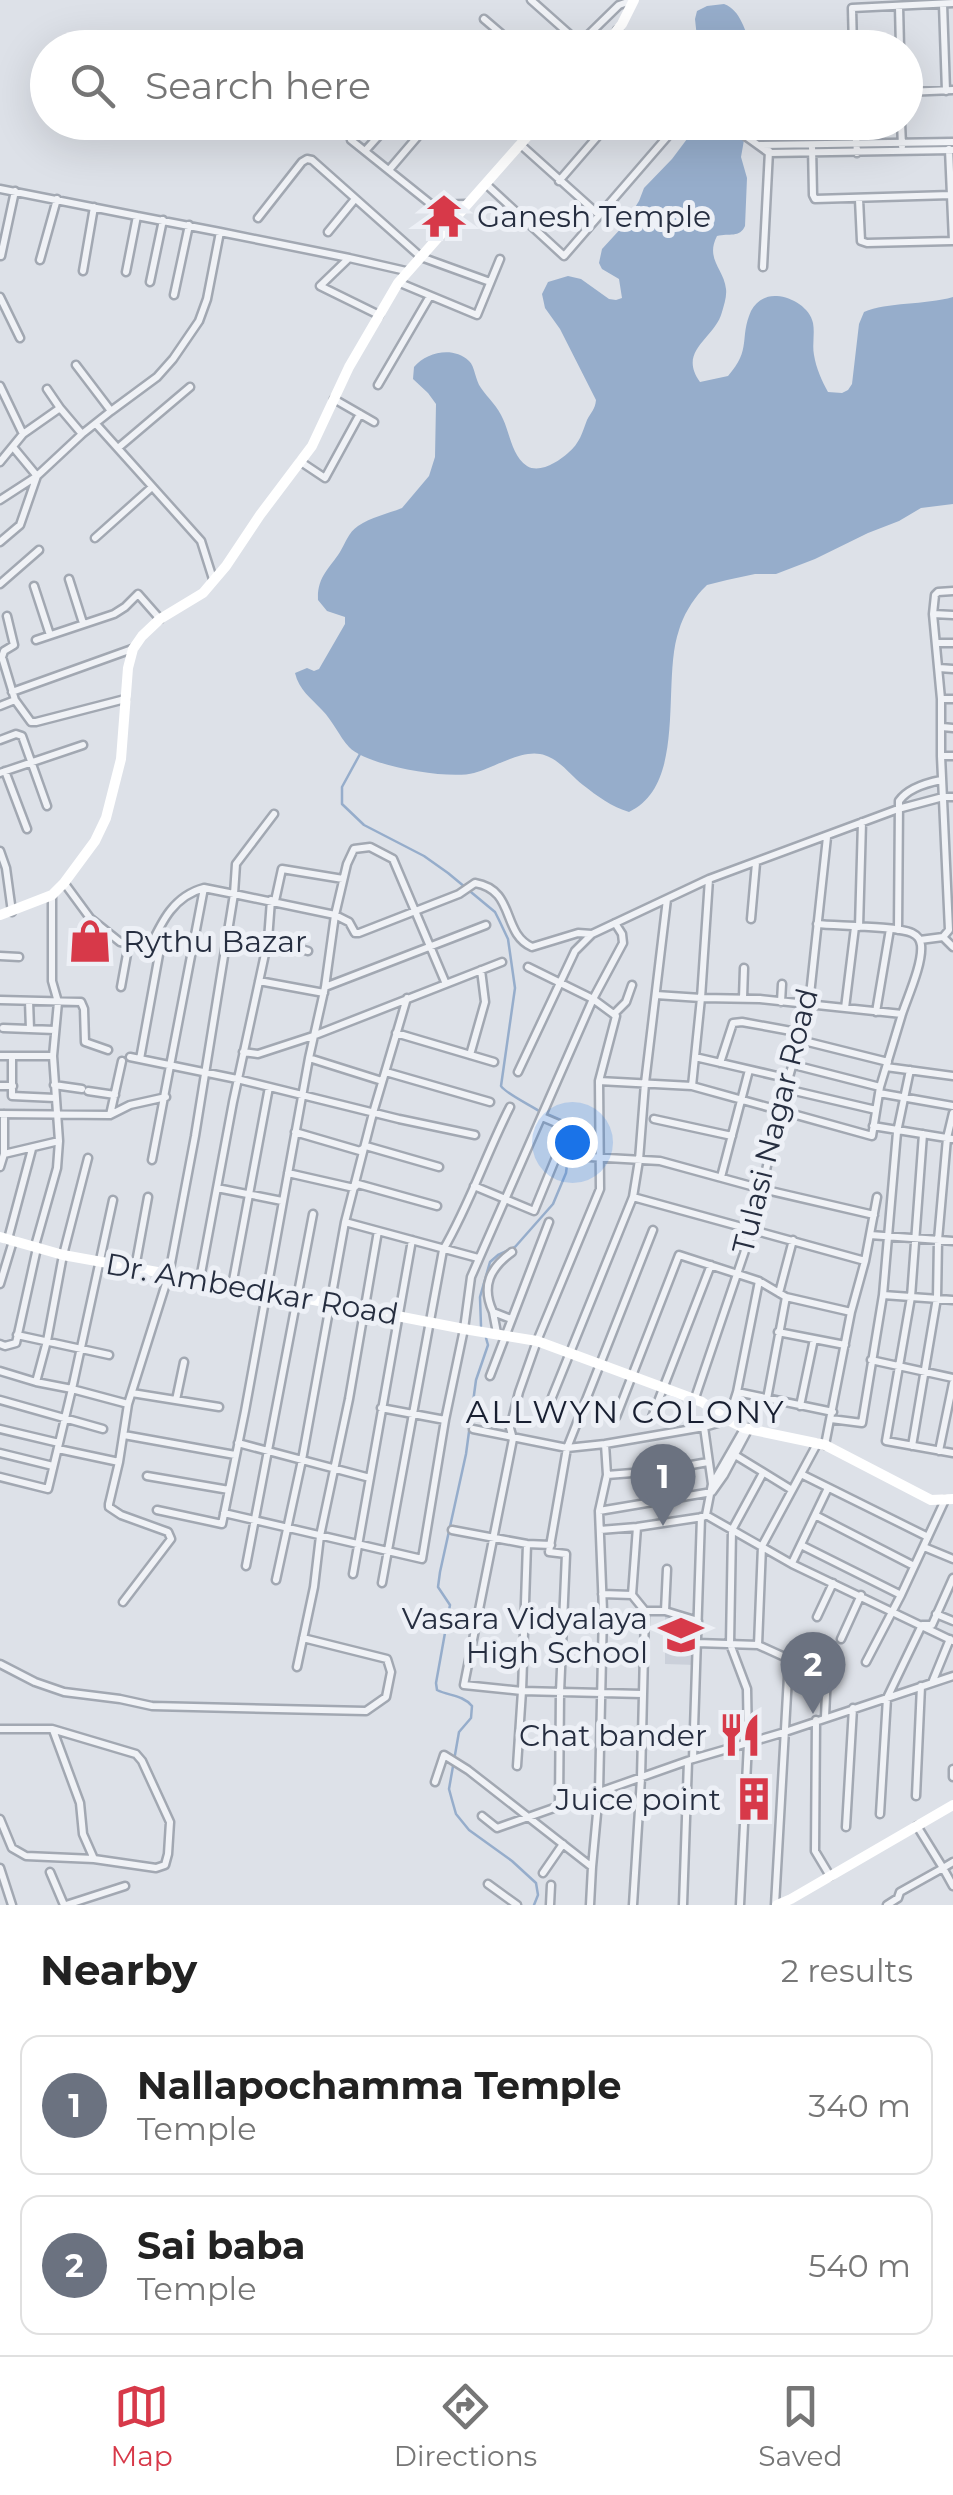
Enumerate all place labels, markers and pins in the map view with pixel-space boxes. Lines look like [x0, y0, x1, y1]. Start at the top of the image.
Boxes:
temple icon: Ganesh Temple [420, 192, 468, 240]
place label: Ganesh Temple [477, 198, 711, 235]
shop icon: Rythu Bazar [66, 917, 114, 965]
place label: Rythu Bazar [123, 923, 307, 960]
pin: 1 [630, 1444, 696, 1526]
place label: Vasara Vidyalaya High School [402, 1600, 648, 1671]
school or university icon: Vasara Vidyalaya High School [657, 1611, 705, 1659]
pin: 2 [780, 1632, 846, 1714]
restaurant icon: Chat bander [716, 1711, 764, 1759]
place label: Chat bander [519, 1717, 707, 1754]
building icon: Juice point [730, 1775, 778, 1823]
place label: Juice point [554, 1781, 721, 1818]

